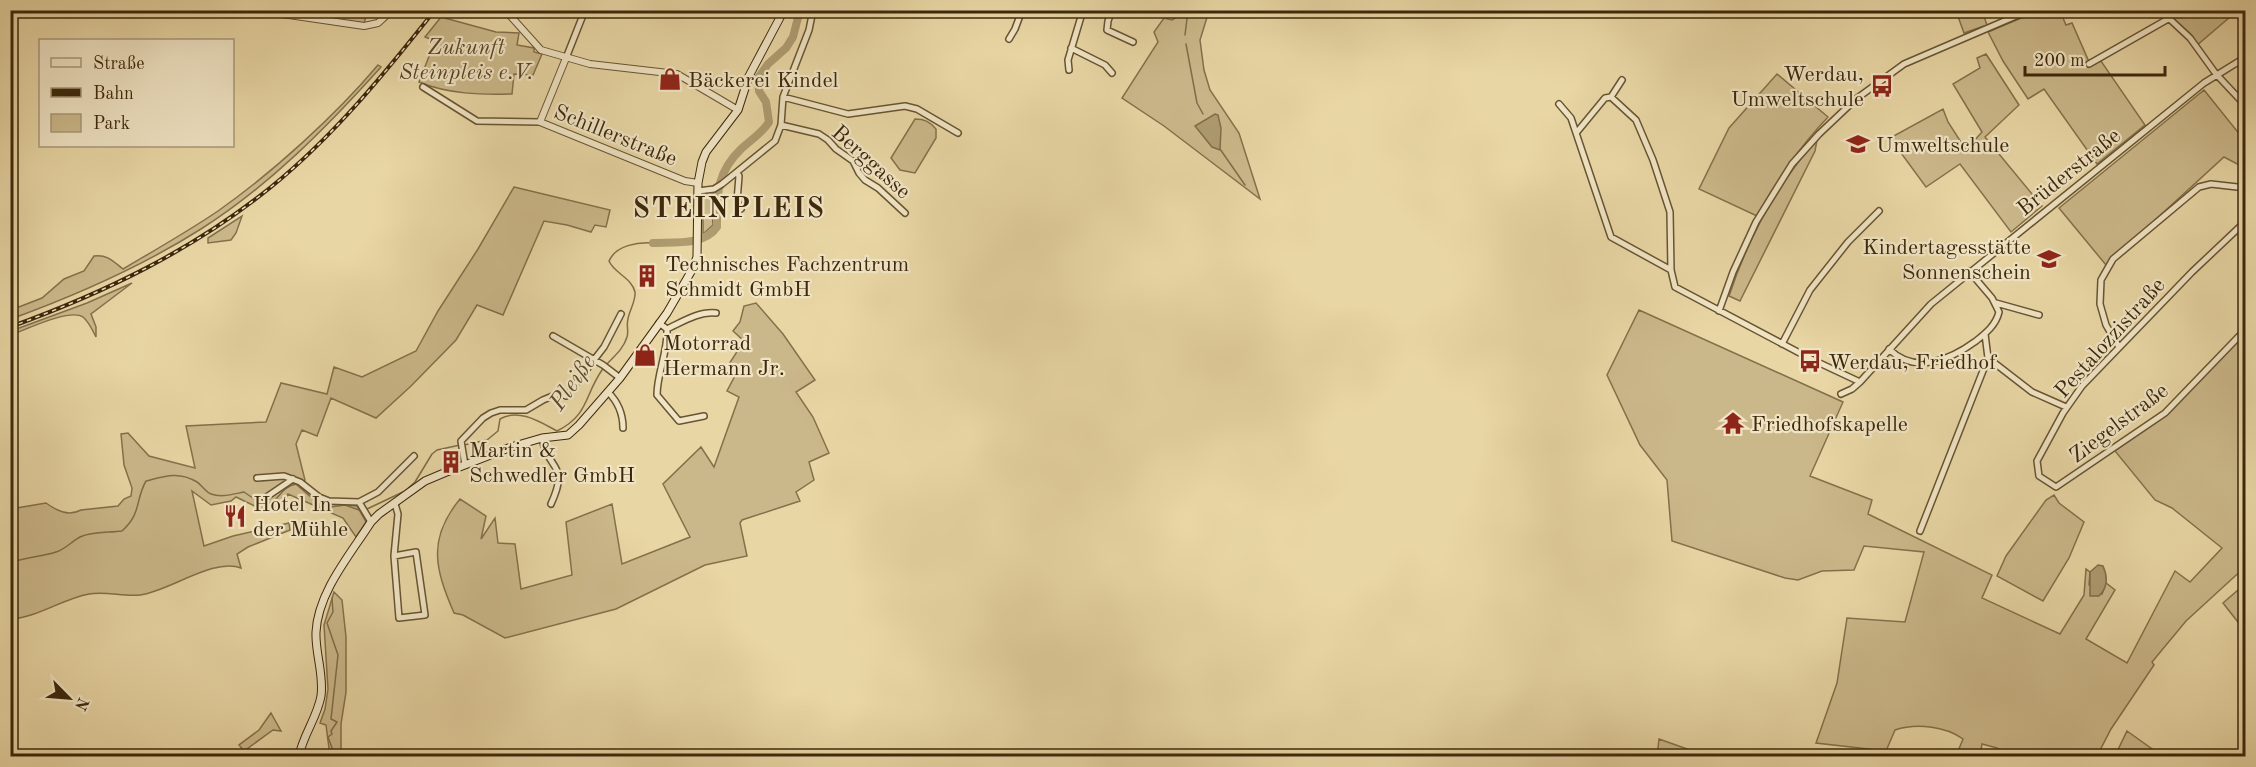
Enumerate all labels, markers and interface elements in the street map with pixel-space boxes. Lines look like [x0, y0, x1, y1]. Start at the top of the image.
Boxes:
park label: Zukunft Steinpleis e.V. [399, 37, 533, 84]
legend [39, 39, 234, 147]
scale bar [2025, 39, 2164, 77]
text: 200 m [2034, 52, 2085, 70]
text: Straße [93, 55, 144, 73]
place label: Werdau, Umweltschule [1731, 64, 1864, 111]
shop icon: Bäckerei Kindel [657, 66, 683, 92]
place label: Bäckerei Kindel [688, 70, 838, 92]
bus stop icon: Werdau, Umweltschule [1869, 73, 1895, 99]
text: Bahn [93, 85, 134, 103]
street label: Schillerstraße [550, 101, 680, 171]
text: Park [93, 115, 130, 133]
street label: Berggasse [827, 121, 915, 204]
street label: Brüderstraße [2014, 125, 2125, 221]
school or university icon: Umweltschule [1845, 131, 1871, 157]
place label: Umweltschule [1876, 135, 2009, 157]
district label: STEINPLEIS [633, 196, 825, 224]
place label: Kindertagesstätte Sonnenschein [1862, 237, 2031, 284]
school or university icon: Kindertagesstätte Sonnenschein [2036, 246, 2062, 272]
place label: Technisches Fachzentrum Schmidt GmbH [665, 254, 909, 301]
building icon: Technisches Fachzentrum Schmidt GmbH [634, 263, 660, 289]
street label: Pestalozzistraße [2051, 274, 2170, 403]
place label: Motorrad Hermann Jr. [663, 333, 785, 380]
shop icon: Motorrad Hermann Jr. [632, 342, 658, 368]
bus stop icon: Werdau, Friedhof [1797, 348, 1823, 374]
water label: Pleiße [545, 351, 601, 416]
place label: Werdau, Friedhof [1828, 352, 1997, 374]
street label: Ziegelstraße [2066, 380, 2173, 468]
temple icon: Friedhofskapelle [1720, 410, 1746, 436]
place label: Friedhofskapelle [1751, 414, 1908, 436]
place label: Martin & Schwedler GmbH [469, 440, 635, 487]
building icon: Martin & Schwedler GmbH [438, 449, 464, 475]
place label: Hotel In der Mühle [253, 494, 348, 541]
restaurant icon: Hotel In der Mühle [222, 503, 248, 529]
north arrow [39, 668, 99, 728]
text: N [71, 695, 91, 713]

